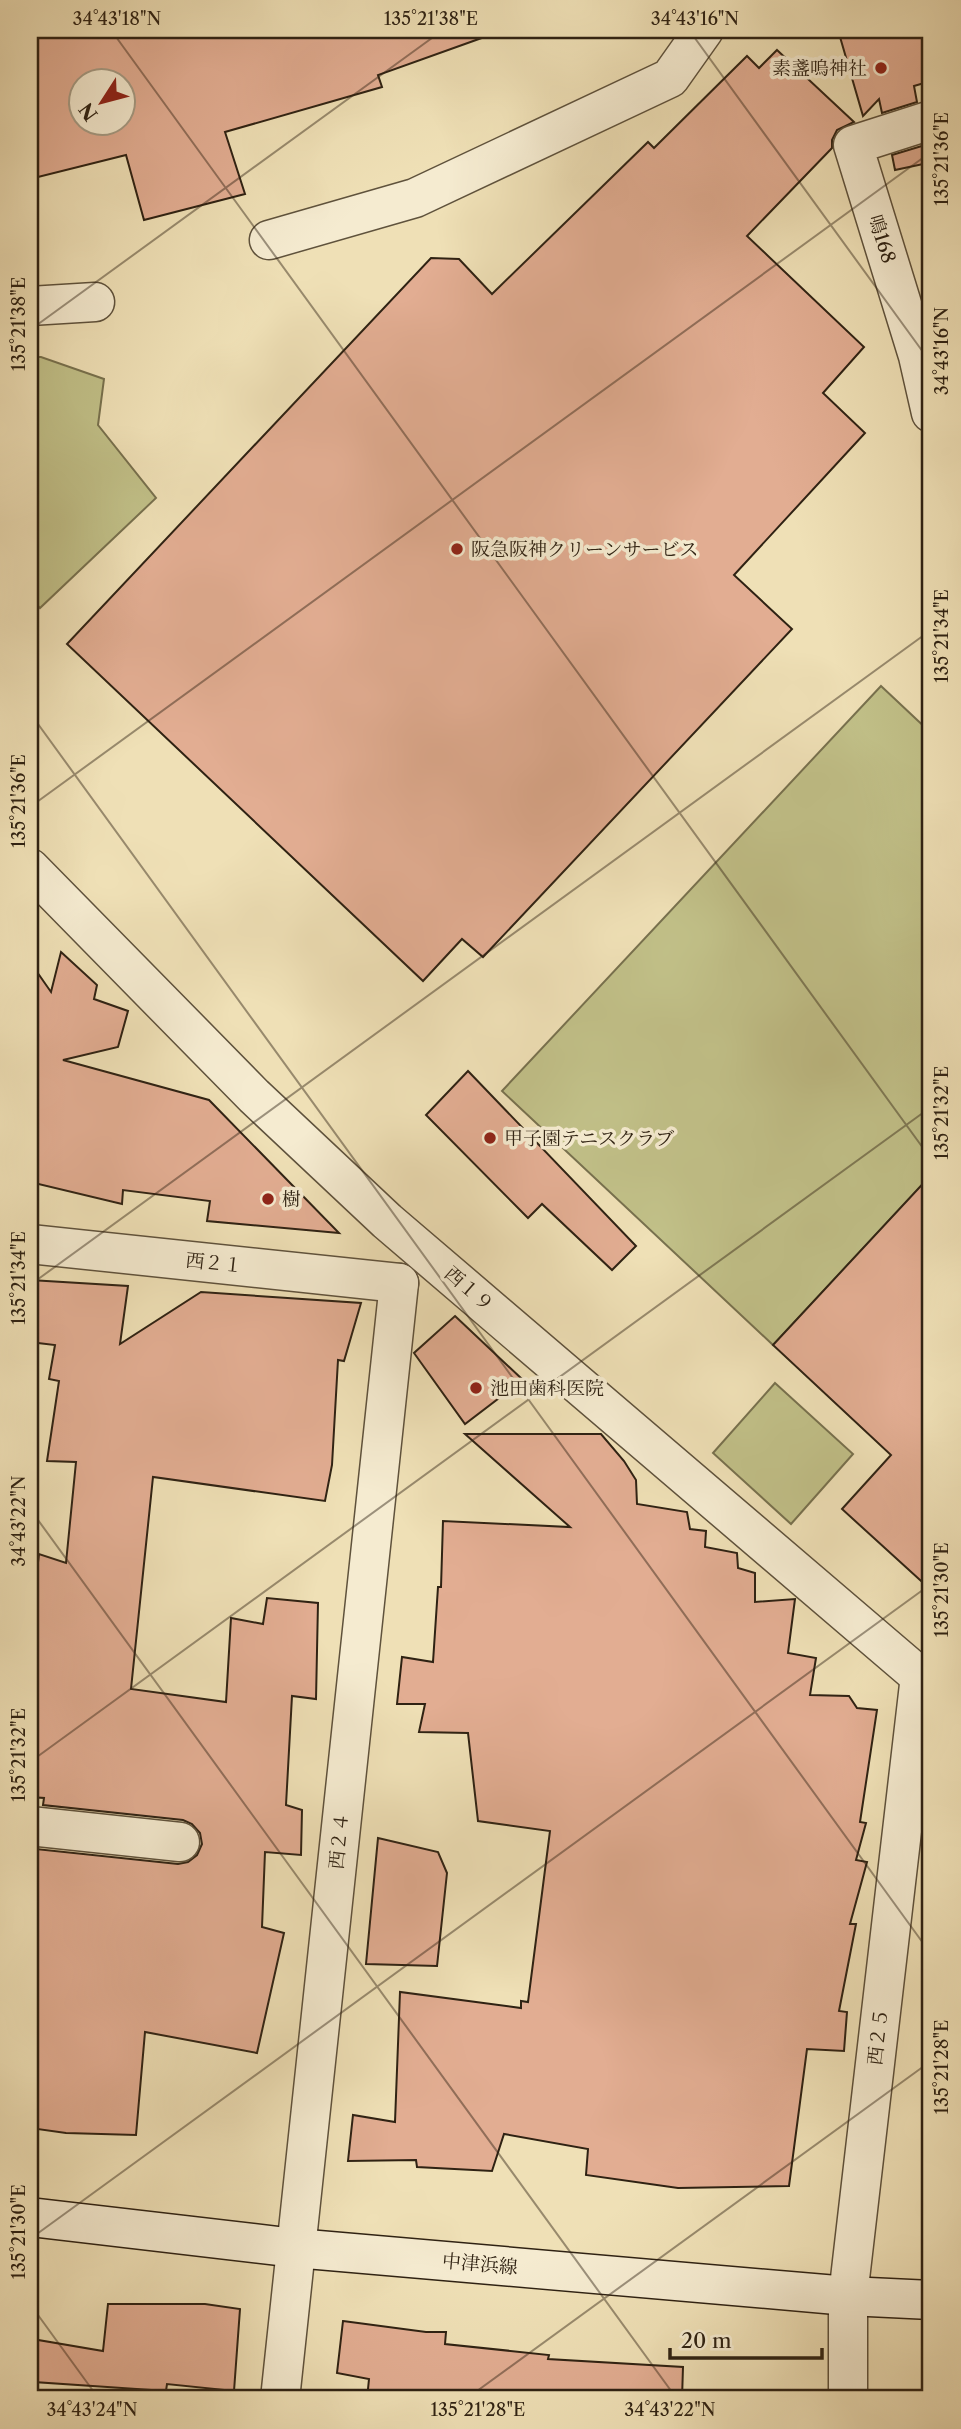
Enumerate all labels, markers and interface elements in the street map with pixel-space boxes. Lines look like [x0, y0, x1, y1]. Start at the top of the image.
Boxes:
text: 34°43'18"N [73, 8, 162, 30]
text: 135°21'38"E [384, 8, 478, 30]
text: 34°43'16"N [651, 8, 739, 30]
place label: 素盞嗚神社 [772, 57, 867, 80]
marker: 素盞嗚神社 [873, 60, 889, 76]
north arrow [66, 66, 136, 136]
text: N [74, 98, 103, 125]
text: 135°21'36"E [931, 112, 953, 206]
street label: 鳴168 [864, 212, 900, 266]
text: 135°21'38"E [8, 277, 30, 371]
text: 34°43'16"N [931, 307, 953, 395]
place label: 阪急阪神クリーンサービス [471, 538, 699, 561]
marker: 阪急阪神クリーンサービス [449, 541, 465, 557]
text: 135°21'34"E [931, 589, 953, 683]
text: 135°21'36"E [8, 754, 30, 848]
text: 135°21'32"E [931, 1066, 953, 1160]
place label: 甲子園テニスクラブ [504, 1127, 674, 1150]
marker: 甲子園テニスクラブ [482, 1130, 498, 1146]
place label: 樹 [282, 1188, 301, 1211]
marker: 樹 [260, 1191, 276, 1207]
text: 135°21'34"E [8, 1231, 30, 1325]
street label: 西２１ [184, 1249, 244, 1277]
street label: 西１９ [440, 1262, 498, 1316]
place label: 池田歯科医院 [490, 1377, 604, 1400]
marker: 池田歯科医院 [468, 1380, 484, 1396]
text: 34°43'22"N [8, 1475, 30, 1567]
text: 135°21'30"E [931, 1542, 953, 1638]
text: 135°21'32"E [8, 1708, 30, 1802]
street label: 西２４ [325, 1811, 353, 1871]
street label: 西２５ [863, 2007, 893, 2067]
text: 135°21'28"E [931, 2020, 953, 2114]
text: 135°21'30"E [8, 2184, 30, 2280]
street label: 中津浜線 [441, 2249, 519, 2279]
scale bar [670, 2317, 823, 2361]
text: 20 m [681, 2328, 732, 2353]
text: 34°43'24"N [46, 2399, 138, 2421]
text: 135°21'28"E [431, 2399, 525, 2421]
text: 34°43'22"N [624, 2399, 716, 2421]

